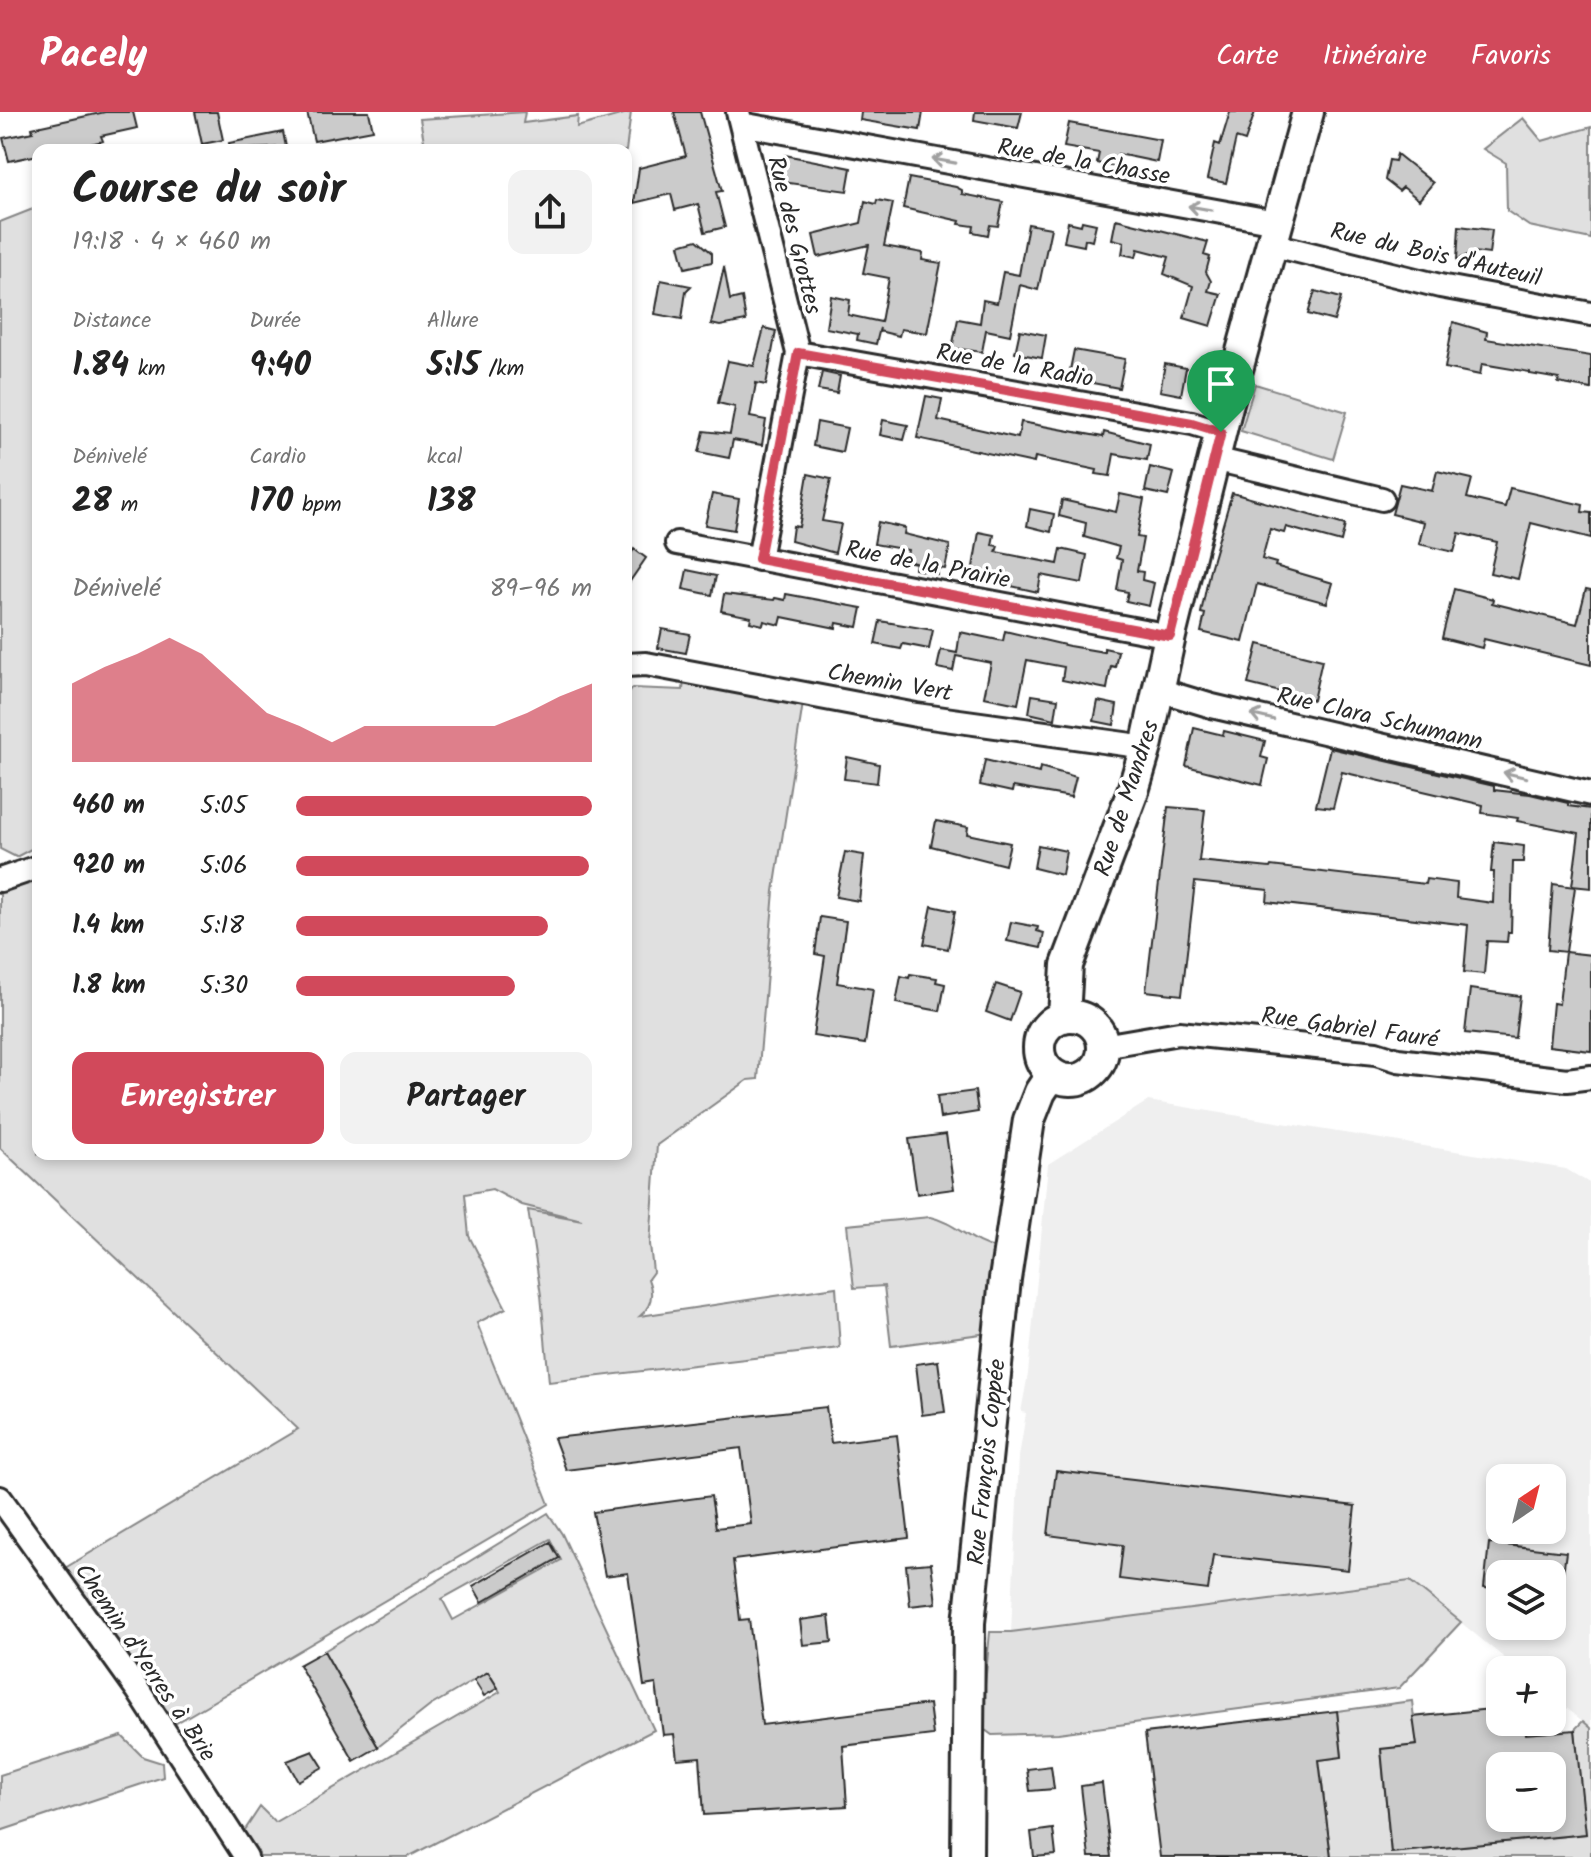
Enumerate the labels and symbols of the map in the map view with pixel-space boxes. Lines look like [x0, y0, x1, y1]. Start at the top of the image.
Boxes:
street label: Rue de la Chasse [994, 128, 1173, 197]
street label: Rue des Grottes [755, 152, 832, 319]
one-way arrow [932, 153, 957, 168]
one-way arrow [1187, 200, 1213, 215]
street label: Rue du Bois d'Auteuil [1326, 212, 1545, 299]
street label: Rue de la Radio [933, 333, 1097, 400]
pin [1187, 350, 1255, 432]
street label: Rue de la Prairie [842, 530, 1014, 601]
street label: Chemin Vert [824, 653, 956, 714]
street label: Rue Clara Schumann [1273, 677, 1486, 762]
one-way arrow [1249, 709, 1275, 724]
street label: Rue de Mandres [1084, 715, 1171, 882]
one-way arrow [1503, 767, 1529, 782]
street label: Rue Gabriel Fauré [1259, 997, 1442, 1060]
street label: Rue François Coppée [957, 1357, 1018, 1567]
north arrow [1486, 1464, 1566, 1544]
street label: Chemin d'Yerres à Brie [64, 1556, 226, 1770]

